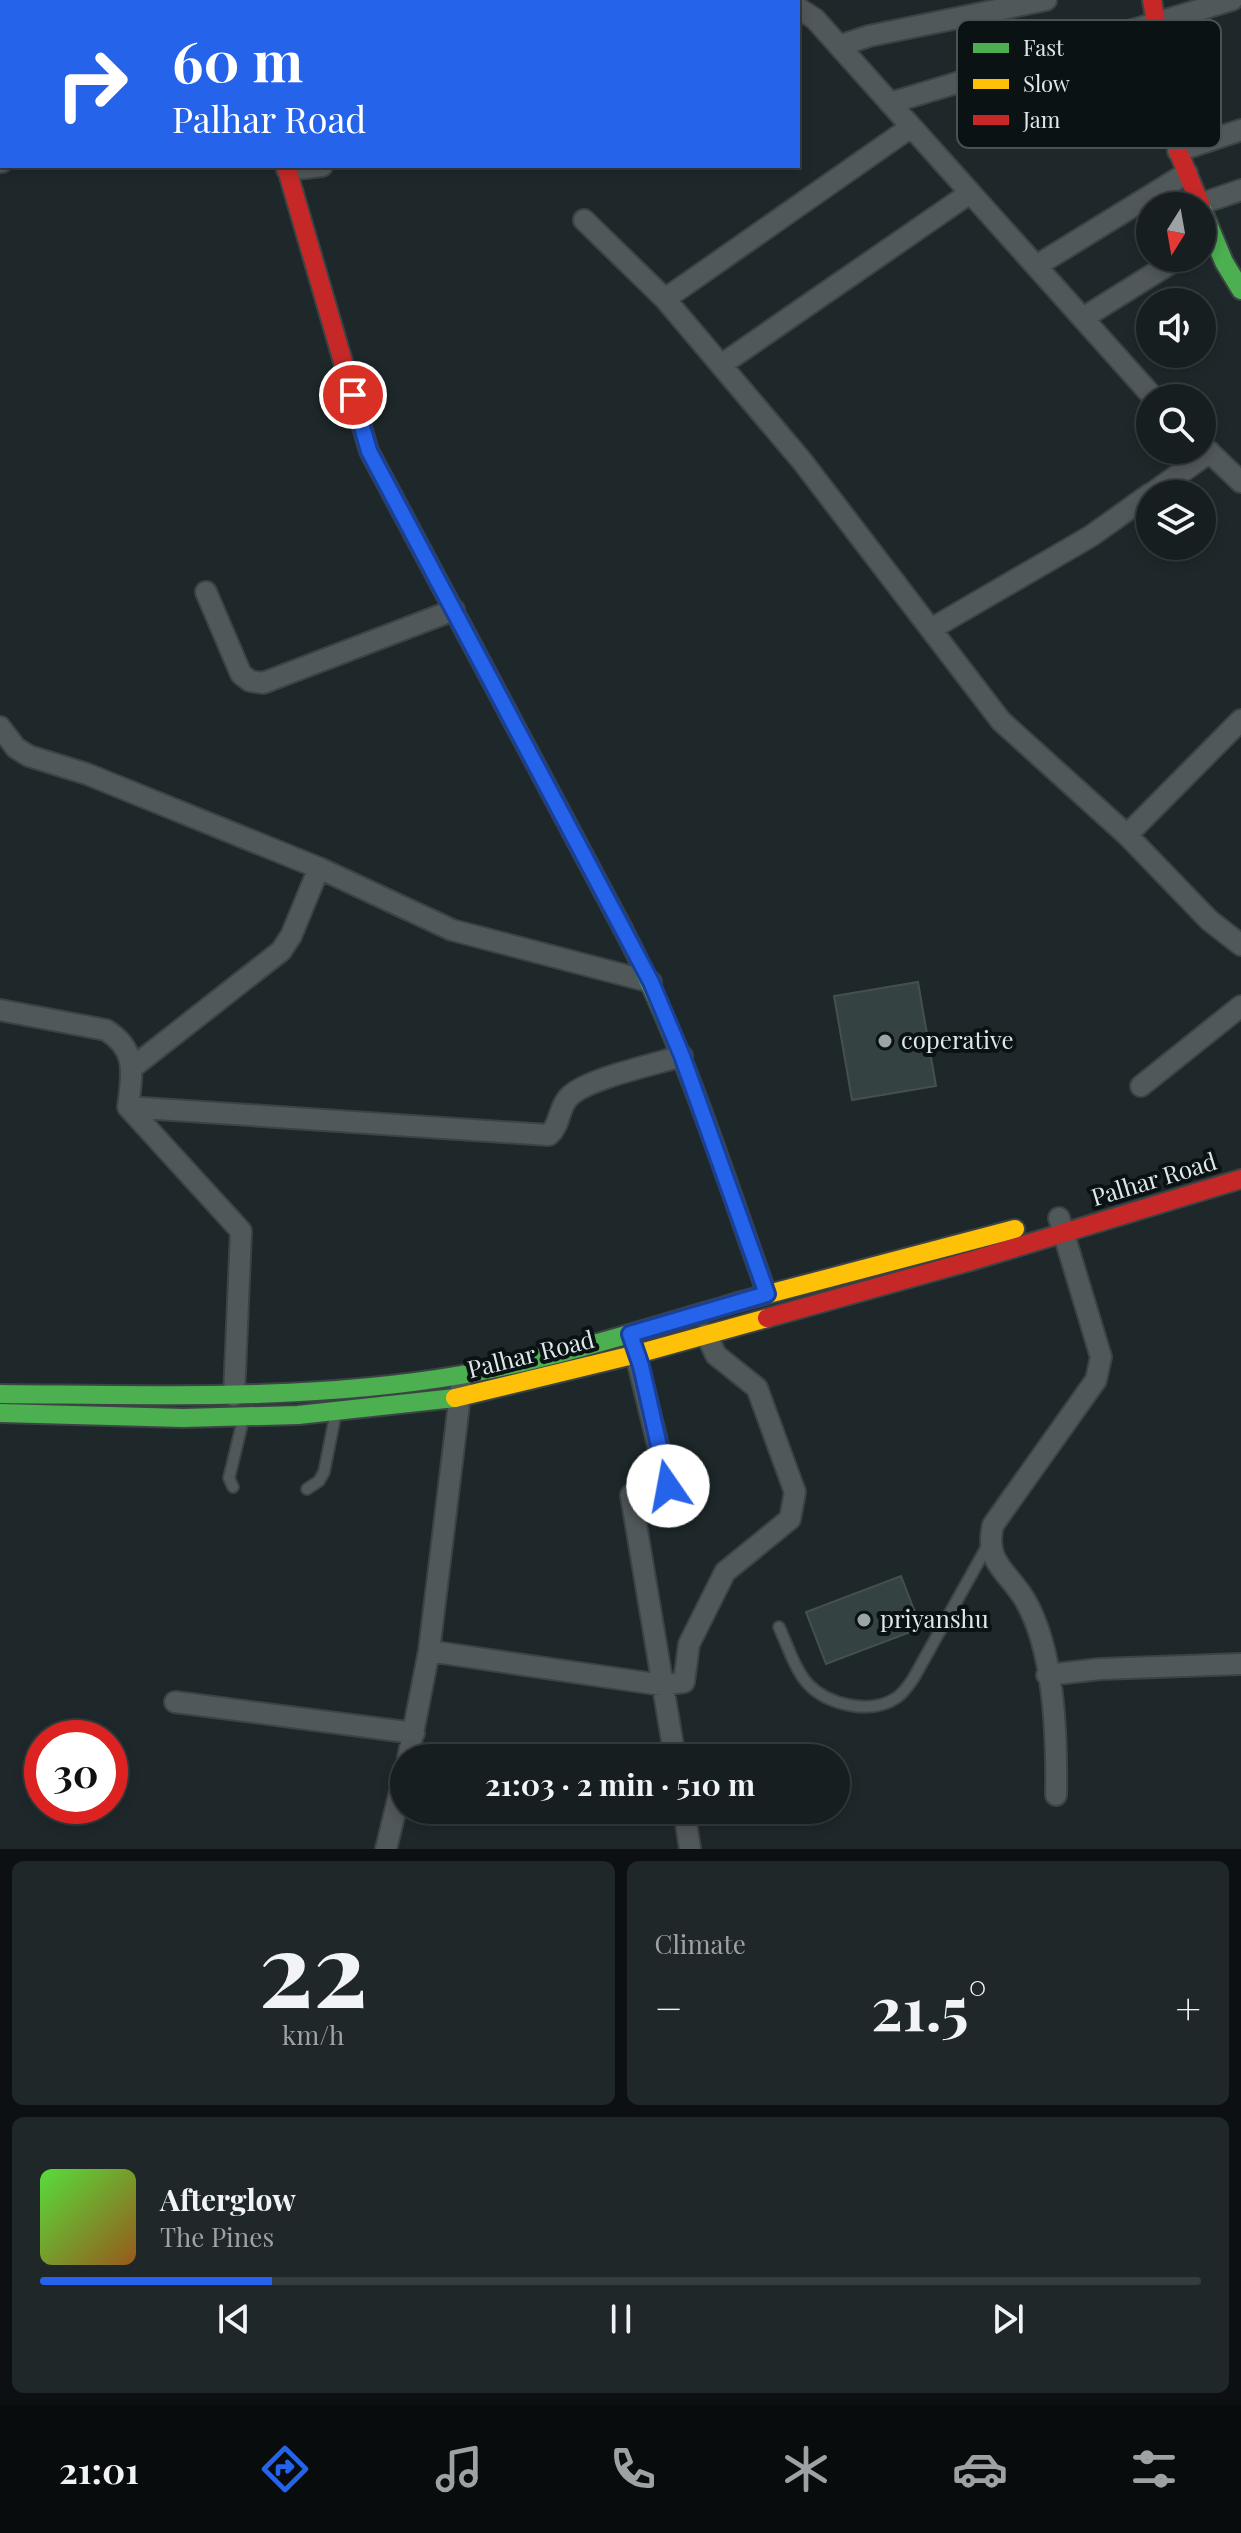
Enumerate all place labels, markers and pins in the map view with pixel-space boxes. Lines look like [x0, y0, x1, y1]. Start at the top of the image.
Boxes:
pin [319, 361, 387, 429]
place label: coperative [901, 1023, 1014, 1055]
marker: coperative [876, 1032, 894, 1050]
place label: priyanshu [880, 1602, 989, 1634]
marker: priyanshu [855, 1611, 873, 1629]

